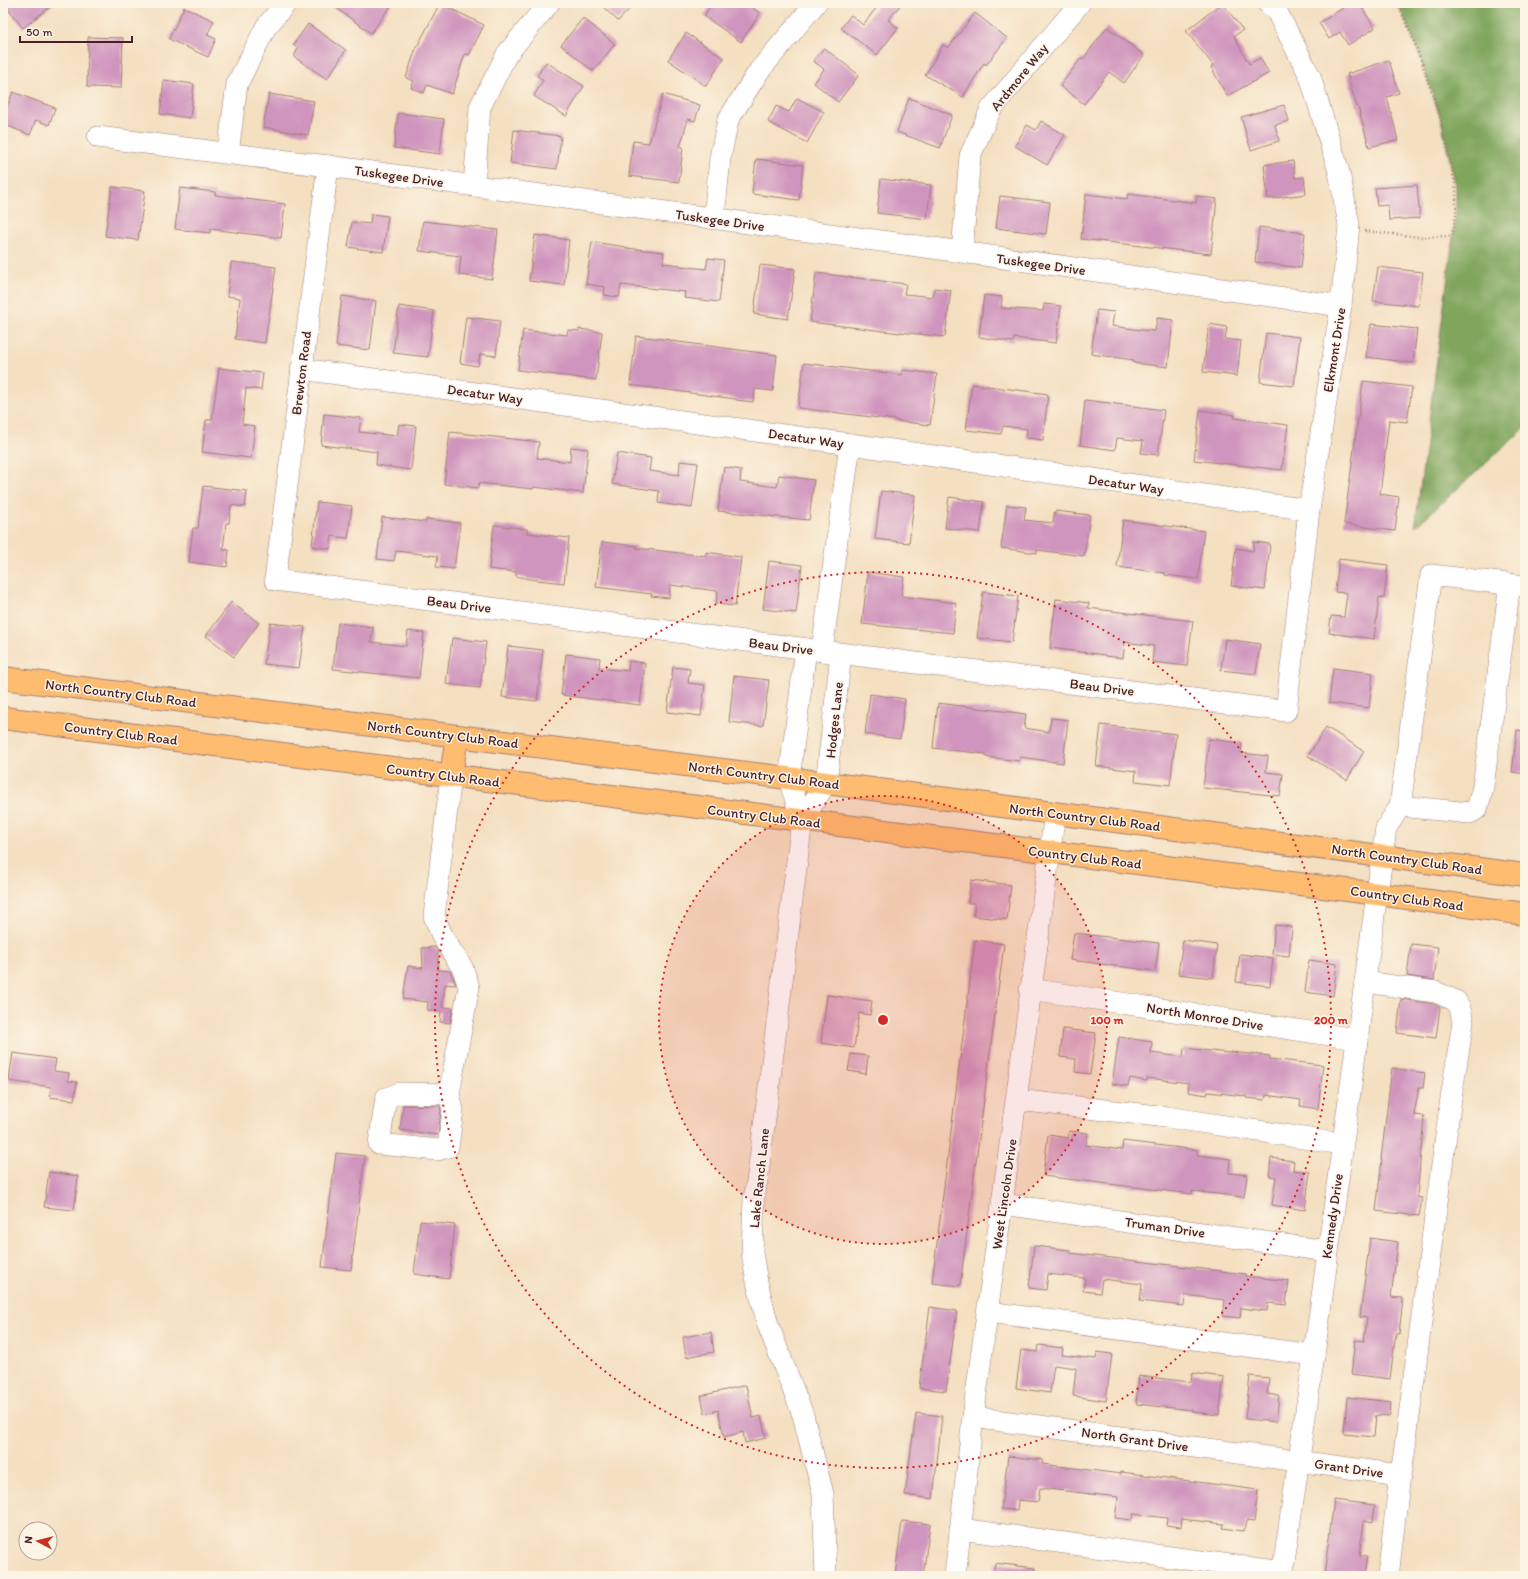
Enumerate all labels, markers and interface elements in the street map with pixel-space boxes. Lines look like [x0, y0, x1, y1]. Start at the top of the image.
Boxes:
scale bar [20, 18, 132, 44]
text: 50 m [26, 25, 52, 39]
street label: Ardmore Way [987, 40, 1052, 115]
street label: Tuskegee Drive [353, 162, 445, 191]
street label: Tuskegee Drive [674, 206, 766, 235]
street label: Tuskegee Drive [995, 250, 1087, 279]
street label: Elkmont Drive [1319, 306, 1350, 394]
street label: Brewton Road [288, 330, 315, 416]
street label: Decatur Way [446, 381, 524, 408]
street label: Decatur Way [767, 425, 845, 452]
street label: Decatur Way [1087, 471, 1165, 498]
street label: Beau Drive [426, 592, 492, 617]
street label: Beau Drive [748, 634, 814, 659]
street label: Beau Drive [1069, 675, 1135, 700]
street label: North Country Club Road [44, 676, 198, 711]
street label: Hodges Lane [822, 681, 847, 759]
street label: North Country Club Road [366, 717, 520, 752]
street label: Country Club Road [63, 718, 179, 749]
street label: North Country Club Road [687, 758, 841, 793]
street label: Country Club Road [385, 760, 501, 791]
street label: North Country Club Road [1008, 800, 1162, 835]
street label: Country Club Road [706, 801, 822, 832]
street label: North Country Club Road [1330, 840, 1484, 879]
street label: Country Club Road [1027, 842, 1143, 873]
street label: Country Club Road [1349, 882, 1465, 915]
street label: North Monroe Drive [1145, 999, 1265, 1034]
centre of rings [876, 1013, 890, 1027]
text: 100 m [1090, 1013, 1124, 1027]
text: 200 m [1314, 1013, 1349, 1027]
street label: Lake Ranch Lane [746, 1127, 773, 1229]
street label: West Lincoln Drive [988, 1137, 1021, 1251]
street label: Kennedy Drive [1318, 1172, 1347, 1260]
street label: Truman Drive [1124, 1213, 1207, 1242]
street label: North Grant Drive [1080, 1424, 1190, 1455]
street label: Grant Drive [1313, 1455, 1385, 1482]
north arrow [18, 1521, 58, 1561]
text: N [22, 1535, 35, 1544]

